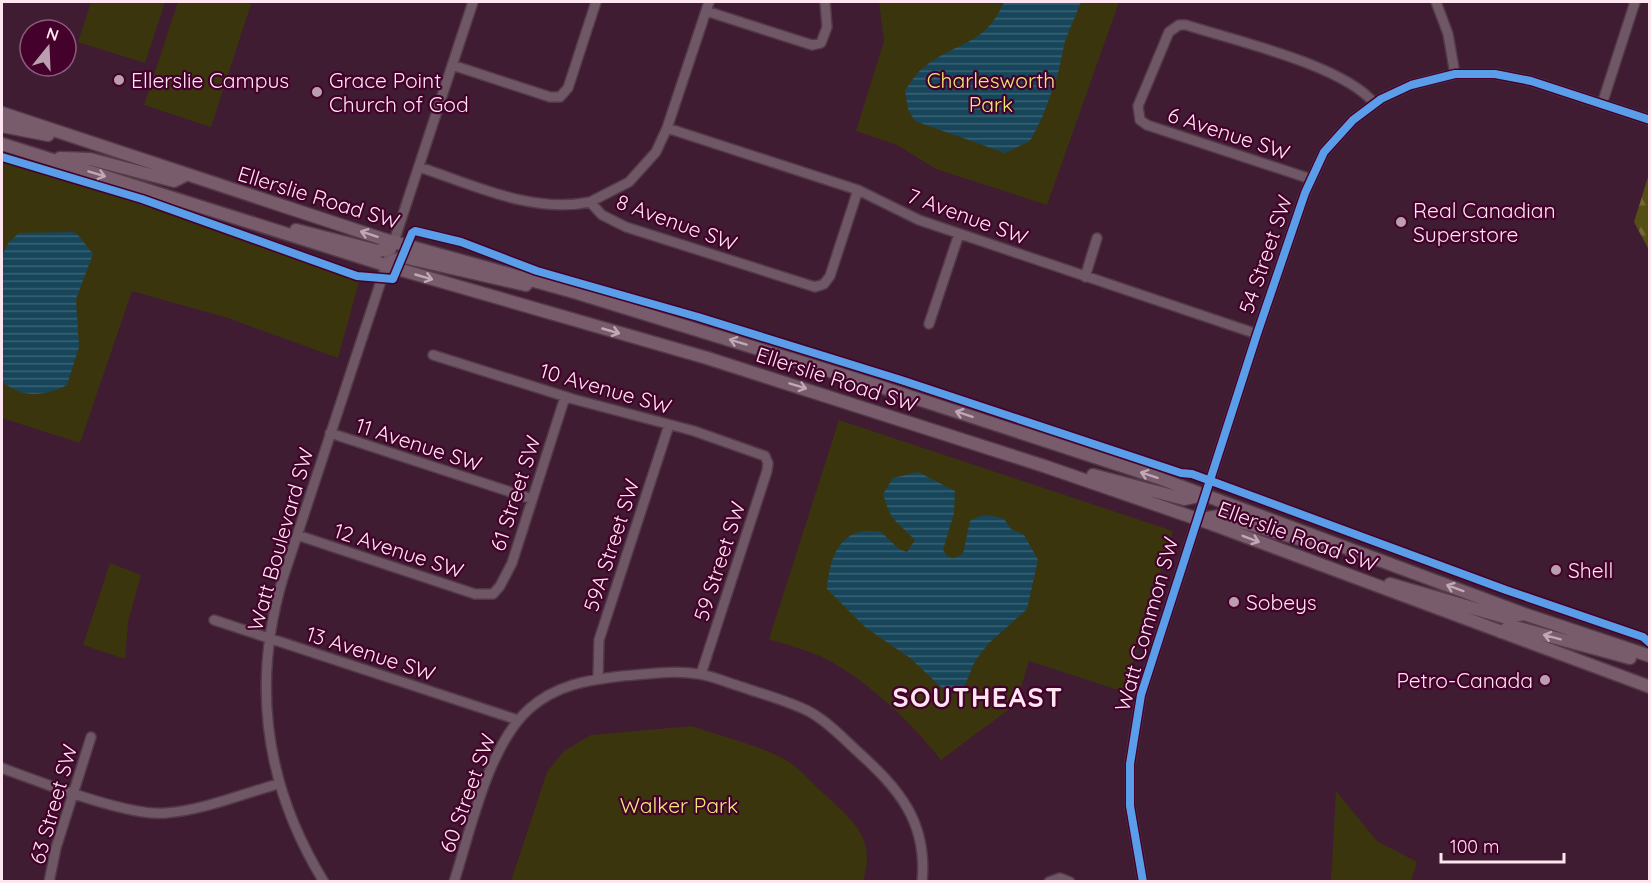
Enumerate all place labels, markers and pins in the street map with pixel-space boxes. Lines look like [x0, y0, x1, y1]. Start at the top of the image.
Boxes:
place label: Ellerslie Campus [131, 67, 289, 93]
place label: Grace Point Church of God [329, 67, 469, 117]
marker: Ellerslie Campus [112, 73, 126, 87]
marker: Grace Point Church of God [310, 85, 324, 99]
place label: Real Canadian Superstore [1413, 197, 1556, 247]
marker: Real Canadian Superstore [1394, 215, 1408, 229]
place label: Shell [1568, 557, 1613, 583]
marker: Shell [1549, 563, 1563, 577]
place label: Sobeys [1246, 589, 1317, 615]
marker: Sobeys [1227, 595, 1241, 609]
place label: Petro-Canada [1396, 667, 1533, 693]
marker: Petro-Canada [1538, 673, 1552, 687]

